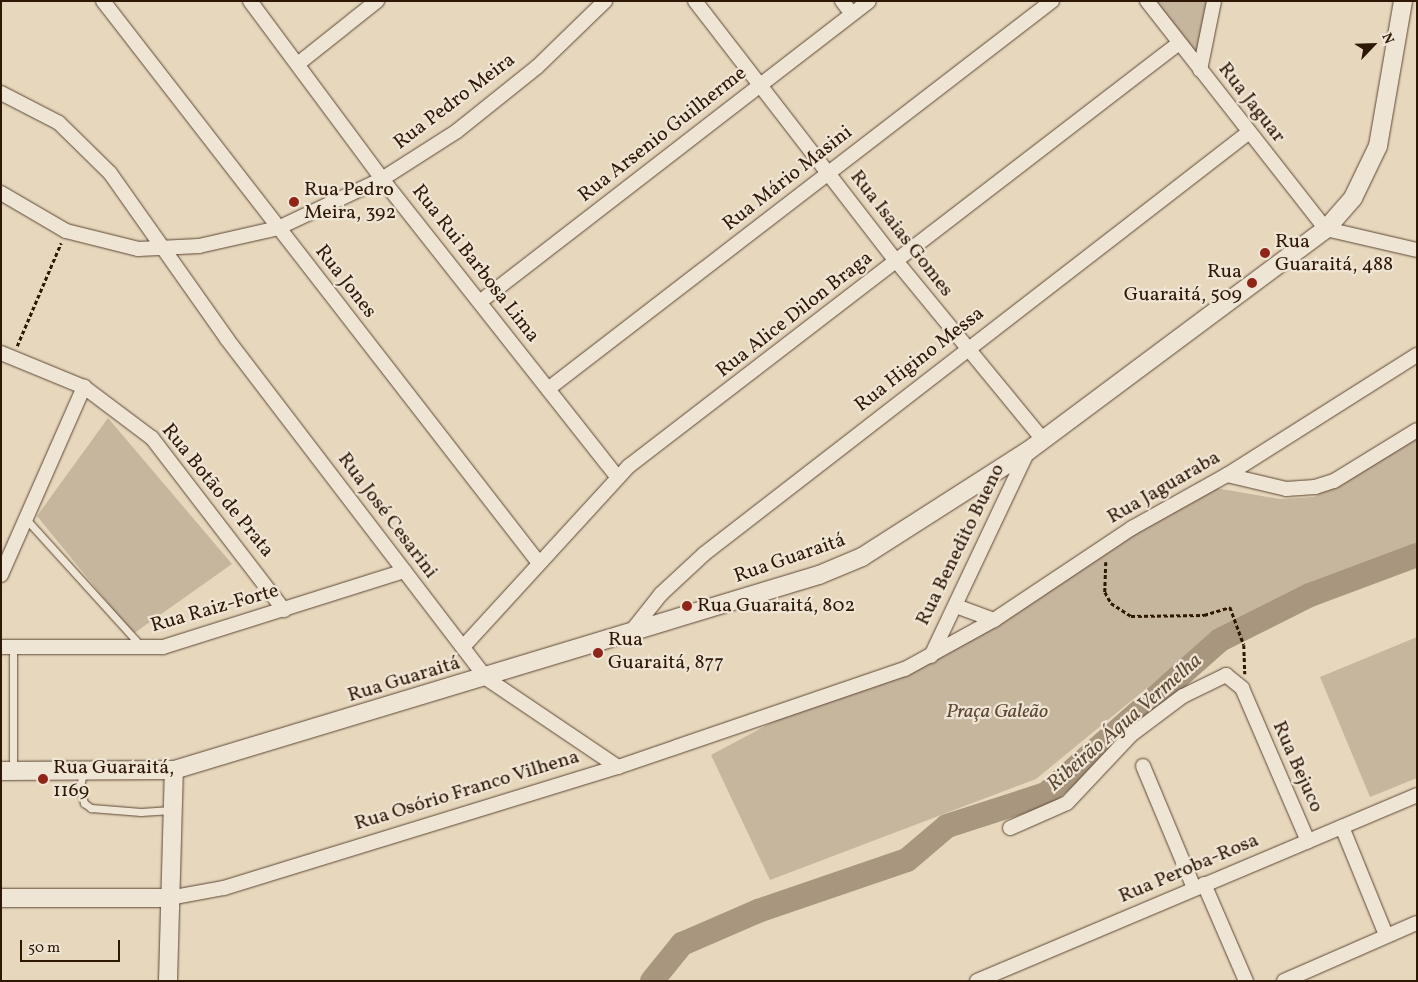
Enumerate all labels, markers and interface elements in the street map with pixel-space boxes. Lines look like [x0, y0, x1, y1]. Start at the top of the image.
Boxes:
north arrow [1348, 20, 1398, 70]
text: N [1376, 30, 1398, 47]
street label: Rua Pedro Meira [389, 48, 521, 156]
street label: Rua Jaguar [1212, 58, 1290, 148]
street label: Rua Arsenio Guilherme [574, 62, 752, 208]
street label: Rua Mário Masini [718, 121, 858, 237]
street label: Rua Isaias Gomes [844, 166, 958, 302]
place label: Rua Pedro Meira, 392 [304, 178, 396, 225]
street label: Rua Rui Barbosa Lima [406, 180, 544, 348]
marker: Rua Pedro Meira, 392 [288, 196, 300, 208]
place label: Rua Guaraitá, 488 [1275, 230, 1393, 277]
street label: Rua Jones [309, 241, 381, 323]
street label: Rua Alice Dilon Braga [712, 247, 878, 383]
marker: Rua Guaraitá, 488 [1259, 247, 1271, 259]
place label: Rua Guaraitá, 509 [1124, 260, 1242, 307]
marker: Rua Guaraitá, 509 [1246, 277, 1258, 289]
street label: Rua Higino Messa [851, 302, 989, 418]
street label: Rua Botão de Prata [156, 419, 278, 563]
street label: Rua Jaguaraba [1103, 446, 1225, 530]
street label: Rua José Cesarini [332, 448, 442, 584]
street label: Rua Benedito Bueno [911, 460, 1011, 630]
street label: Rua Guaraitá [731, 529, 849, 589]
street label: Rua Raiz-Forte [148, 579, 282, 639]
place label: Rua Guaraitá, 802 [697, 594, 855, 618]
marker: Rua Guaraitá, 802 [681, 600, 693, 612]
place label: Rua Guaraitá, 877 [608, 629, 724, 676]
marker: Rua Guaraitá, 877 [592, 647, 604, 659]
water label: Ribeirão Água Vermelha [1042, 649, 1208, 797]
street label: Rua Guaraitá [345, 652, 463, 708]
park label: Praça Galeão [946, 700, 1048, 724]
street label: Rua Bejuco [1266, 718, 1328, 816]
street label: Rua Osório Franco Vilhena [351, 745, 583, 837]
place label: Rua Guaraitá, 1169 [53, 756, 174, 803]
marker: Rua Guaraitá, 1169 [37, 773, 49, 785]
street label: Rua Peroba-Rosa [1115, 829, 1263, 909]
scale bar [22, 930, 122, 962]
text: 50 m [28, 938, 60, 959]

